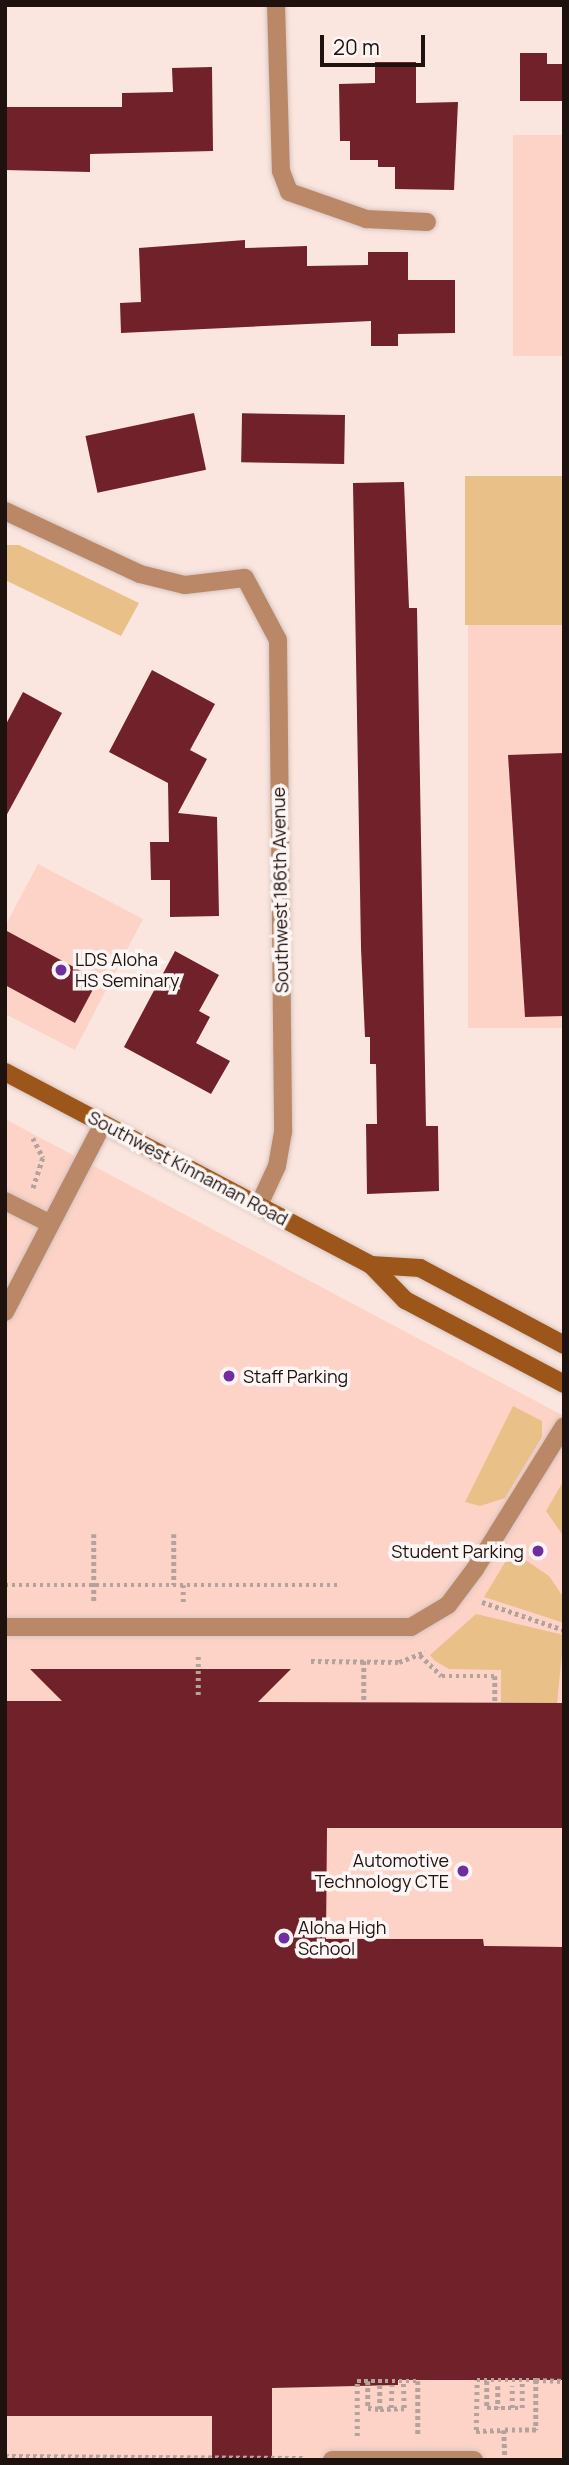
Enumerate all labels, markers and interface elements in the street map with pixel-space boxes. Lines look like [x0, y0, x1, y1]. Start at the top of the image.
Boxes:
scale bar [324, 21, 429, 65]
text: 20 m [333, 33, 380, 61]
street label: Southwest 186th Avenue [267, 787, 293, 993]
place label: LDS Aloha HS Seminary [75, 949, 179, 992]
marker: LDS Aloha HS Seminary [53, 962, 69, 978]
street label: Southwest Kinnaman Road [84, 1106, 292, 1230]
place label: Staff Parking [243, 1365, 348, 1387]
marker: Staff Parking [221, 1368, 237, 1384]
place label: Student Parking [391, 1540, 524, 1562]
marker: Student Parking [530, 1543, 546, 1559]
place label: Automotive Technology CTE [315, 1850, 449, 1892]
marker: Automotive Technology CTE [455, 1863, 471, 1879]
place label: Aloha High School [298, 1917, 386, 1960]
marker: Aloha High School [276, 1930, 292, 1946]

